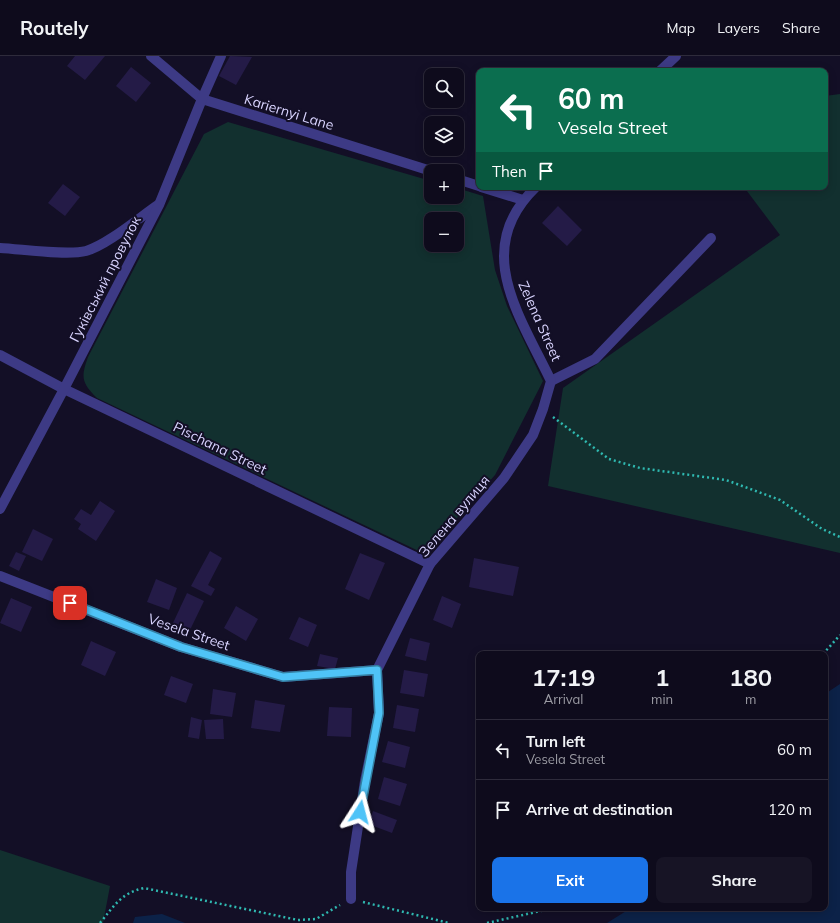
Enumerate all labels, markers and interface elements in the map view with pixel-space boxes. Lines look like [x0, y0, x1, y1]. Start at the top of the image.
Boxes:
text: Routely [20, 16, 88, 40]
text: Map [666, 19, 695, 37]
text: Layers [717, 19, 760, 37]
text: Share [782, 19, 820, 37]
map controls [424, 68, 464, 252]
button: search [424, 68, 464, 108]
text: 60 m [558, 81, 624, 116]
icon: left [492, 84, 544, 136]
street label: Kariernyi Lane [242, 90, 336, 134]
button: layers [424, 116, 464, 156]
text: Vesela Street [558, 116, 668, 139]
icon: arrive [535, 160, 557, 182]
text: Then [492, 162, 527, 181]
button: + [424, 164, 464, 204]
street label: Гуківський провулок [65, 212, 145, 345]
button: − [424, 212, 464, 252]
street label: Zelena Street [514, 278, 566, 364]
street label: Pischana Street [170, 418, 270, 478]
street label: Зелена вулиця [415, 471, 493, 561]
pin [53, 586, 87, 620]
icon: arrive [59, 592, 81, 614]
street label: Vesela Street [146, 610, 232, 654]
text: 17:19 [532, 662, 595, 692]
text: 1 [655, 662, 669, 692]
text: 180 [729, 662, 772, 692]
text: Arrival [544, 691, 583, 707]
text: min [651, 691, 673, 707]
text: m [745, 691, 756, 707]
text: Turn left [526, 732, 585, 751]
icon: left [492, 739, 514, 761]
text: 60 m [777, 740, 812, 759]
text: Vesela Street [526, 751, 605, 767]
position arrow [339, 791, 381, 833]
icon: arrive [492, 799, 514, 821]
text: Arrive at destination [526, 800, 673, 819]
text: 120 m [768, 800, 812, 819]
button: Exit [492, 857, 648, 903]
button: Share [656, 857, 812, 903]

